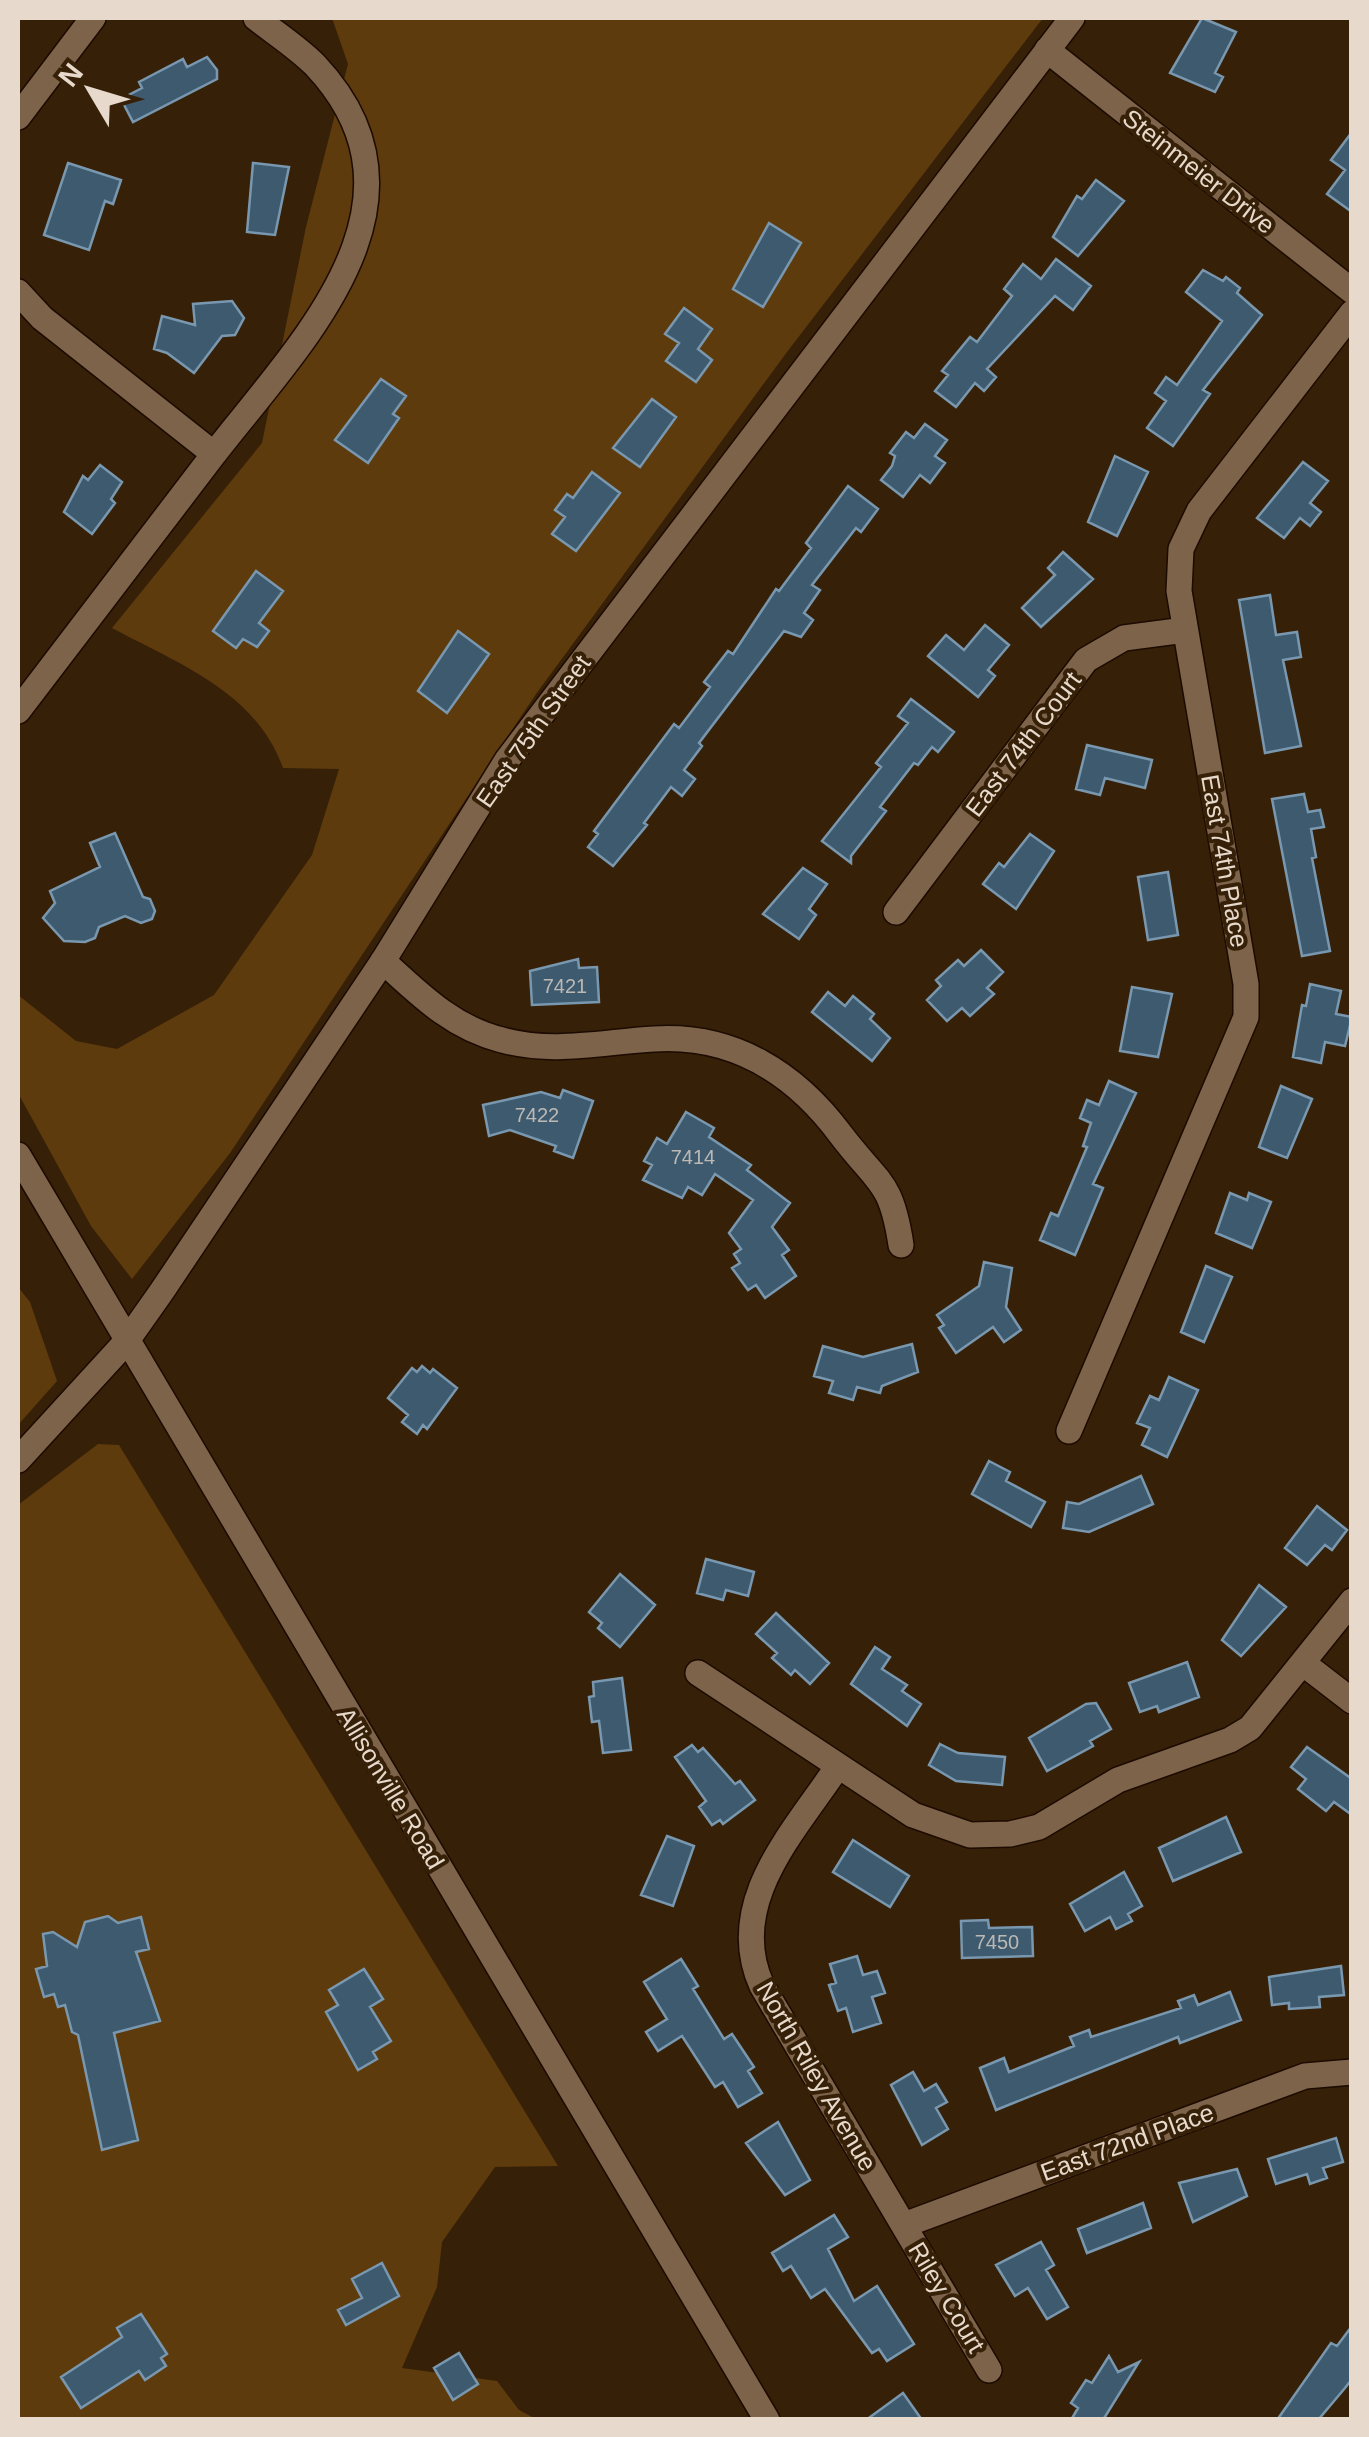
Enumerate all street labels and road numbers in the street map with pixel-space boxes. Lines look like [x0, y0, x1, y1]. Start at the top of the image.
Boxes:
street label: Steinmeier Drive [1118, 103, 1280, 239]
street label: East 75th Street [470, 650, 596, 812]
street label: East 74th Court [960, 666, 1086, 822]
street label: East 74th Place [1196, 772, 1254, 950]
street label: Allisonville Road [332, 1702, 450, 1874]
street label: North Riley Avenue [751, 1977, 883, 2175]
street label: East 72nd Place [1037, 2098, 1217, 2186]
street label: Riley Court [903, 2237, 991, 2357]

